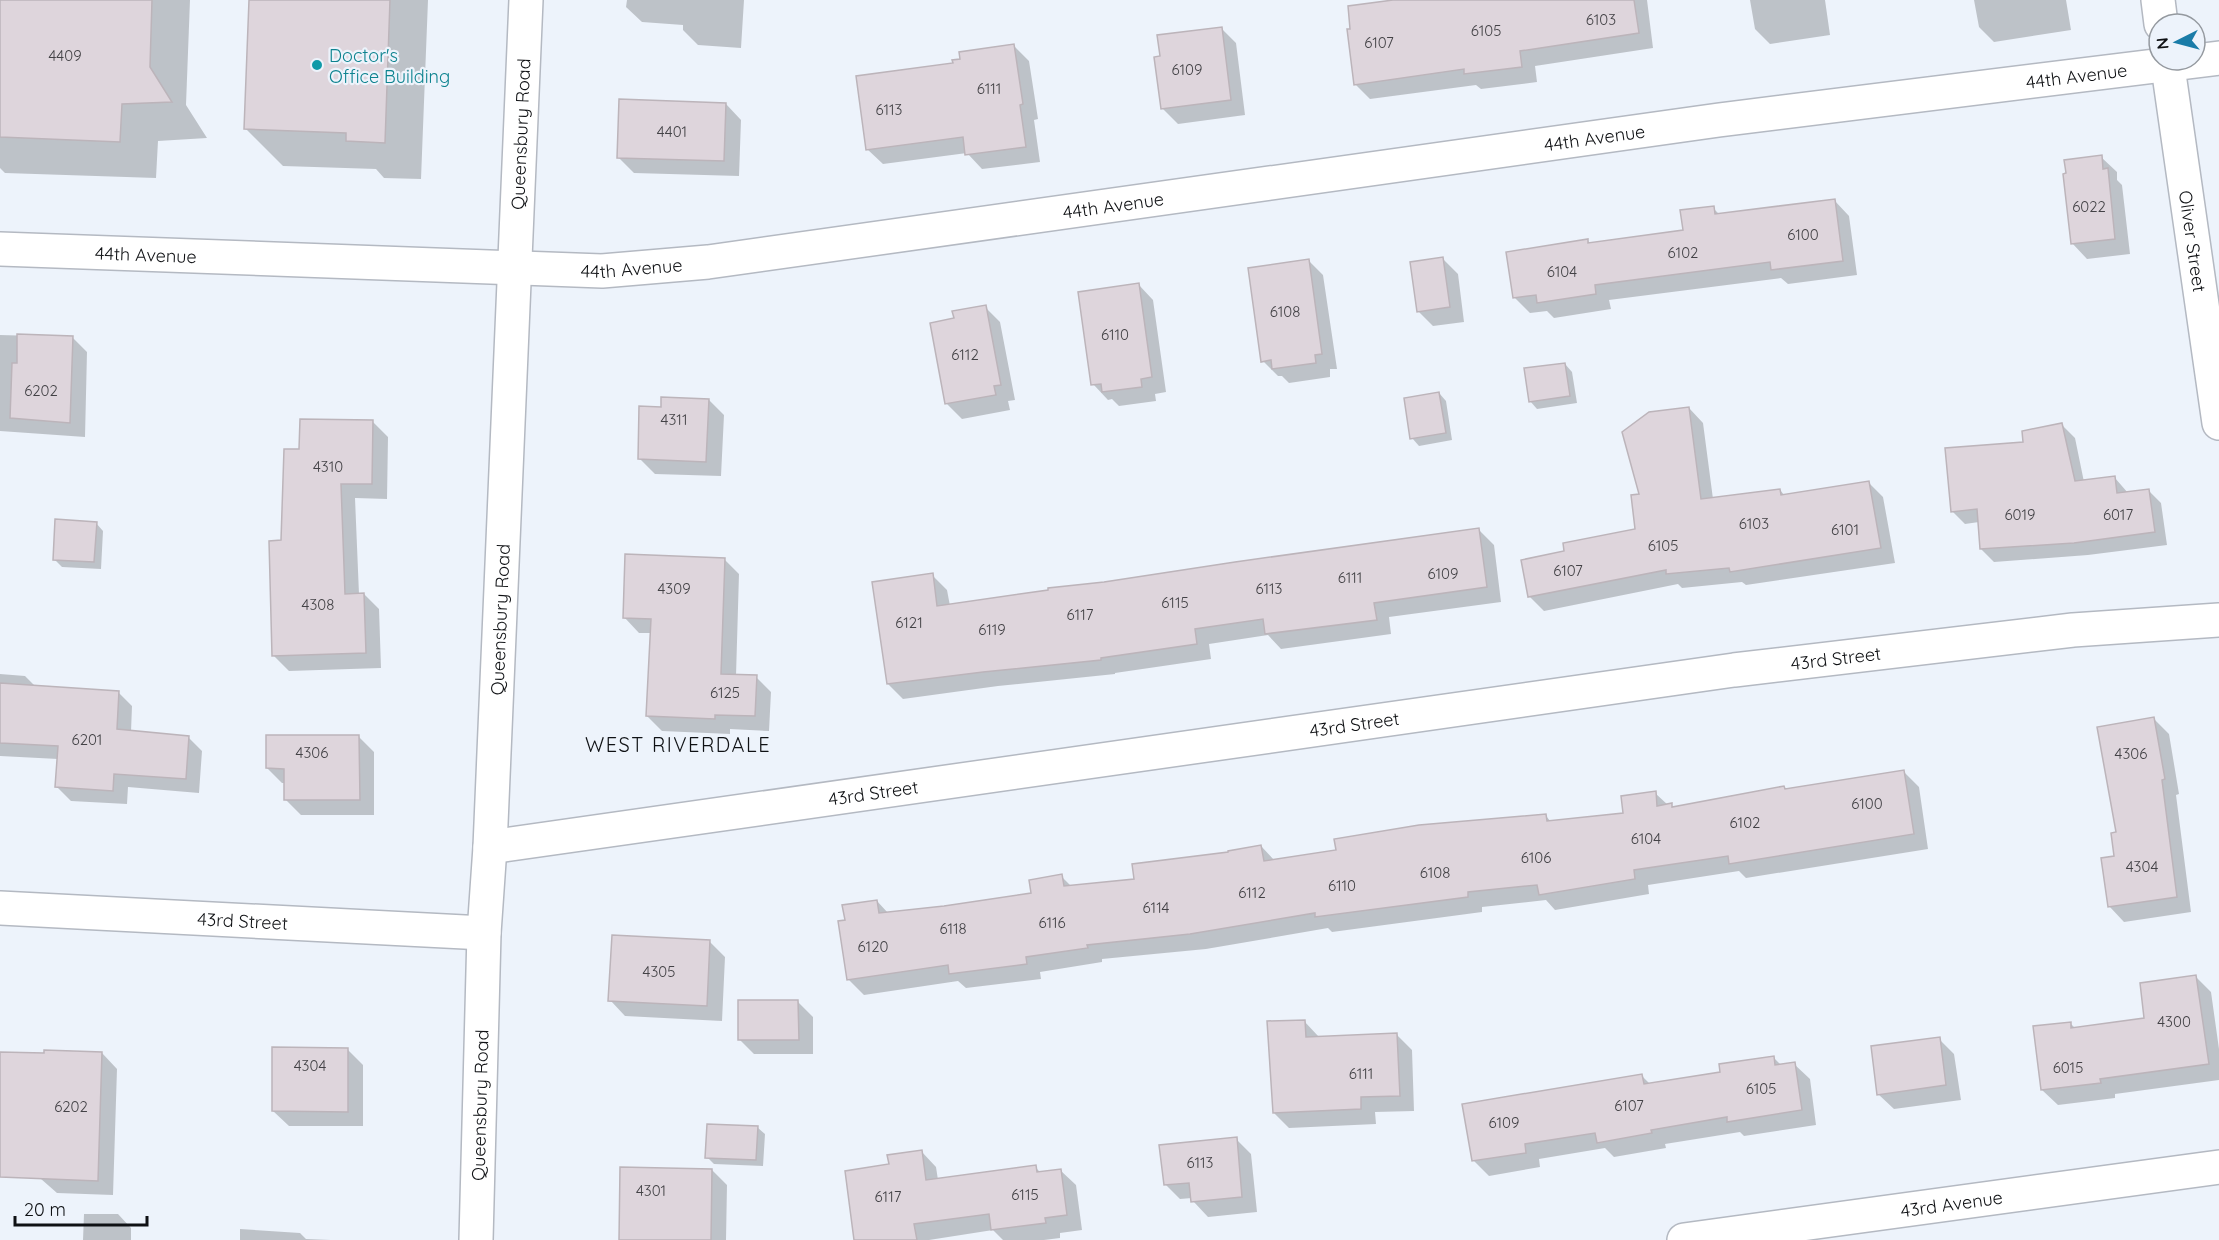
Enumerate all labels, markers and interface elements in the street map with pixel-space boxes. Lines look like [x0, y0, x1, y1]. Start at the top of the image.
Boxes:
house number: 6103 [1586, 10, 1616, 29]
north arrow [2147, 12, 2207, 72]
house number: 6105 [1471, 21, 1501, 40]
house number: 6107 [1364, 33, 1394, 52]
text: N [2152, 37, 2173, 50]
place label: Doctor's Office Building [329, 44, 450, 88]
house number: 4409 [48, 46, 82, 65]
marker: Doctor's Office Building [310, 58, 324, 72]
street label: Queensbury Road [506, 58, 535, 210]
street label: 44th Avenue [2025, 58, 2129, 93]
house number: 6109 [1172, 60, 1202, 79]
house number: 6111 [977, 79, 1001, 98]
house number: 6113 [876, 100, 903, 119]
street label: 44th Avenue [1542, 119, 1647, 156]
house number: 4401 [657, 122, 687, 141]
street label: 44th Avenue [1061, 187, 1165, 224]
street label: Oliver Street [2174, 189, 2212, 294]
house number: 6022 [2072, 197, 2106, 216]
house number: 6100 [1787, 225, 1819, 244]
street label: 44th Avenue [95, 241, 197, 268]
house number: 6102 [1668, 243, 1698, 262]
street label: 44th Avenue [580, 253, 683, 283]
house number: 6104 [1547, 262, 1577, 281]
house number: 6108 [1270, 302, 1300, 321]
house number: 6110 [1101, 325, 1129, 344]
house number: 6112 [951, 345, 979, 364]
house number: 6202 [24, 381, 58, 400]
house number: 4311 [661, 410, 687, 429]
house number: 4310 [313, 457, 343, 476]
house number: 6019 [2005, 505, 2035, 524]
house number: 6017 [2103, 505, 2133, 524]
house number: 6103 [1739, 514, 1769, 533]
house number: 6101 [1831, 520, 1859, 539]
house number: 6105 [1648, 536, 1678, 555]
street label: Queensbury Road [485, 543, 514, 696]
house number: 6107 [1553, 561, 1583, 580]
house number: 6109 [1428, 564, 1458, 583]
house number: 6111 [1338, 568, 1362, 587]
house number: 4309 [657, 579, 691, 598]
house number: 6113 [1256, 579, 1283, 598]
house number: 6115 [1161, 593, 1189, 612]
house number: 4308 [302, 595, 334, 614]
house number: 6117 [1067, 605, 1094, 624]
house number: 6121 [895, 613, 923, 632]
house number: 6119 [978, 620, 1006, 639]
street label: 43rd Street [1789, 641, 1882, 675]
house number: 6125 [710, 683, 740, 702]
street label: 43rd Street [1308, 706, 1401, 742]
house number: 6201 [72, 730, 102, 749]
district label: WEST RIVERDALE [585, 732, 771, 757]
house number: 4306 [296, 743, 328, 762]
house number: 4306 [2115, 744, 2147, 763]
street label: 43rd Street [827, 775, 920, 810]
house number: 6100 [1851, 794, 1883, 813]
house number: 6102 [1730, 813, 1760, 832]
house number: 6104 [1631, 829, 1661, 848]
house number: 6106 [1521, 848, 1551, 867]
house number: 4304 [2126, 857, 2158, 876]
house number: 6108 [1420, 863, 1450, 882]
house number: 6110 [1328, 876, 1356, 895]
house number: 6112 [1238, 883, 1266, 902]
house number: 6114 [1143, 898, 1169, 917]
street label: 43rd Street [197, 907, 288, 934]
house number: 6116 [1038, 913, 1066, 932]
house number: 6118 [939, 919, 967, 938]
house number: 6120 [858, 937, 888, 956]
house number: 4305 [643, 962, 675, 981]
house number: 4300 [2157, 1012, 2191, 1031]
street label: Queensbury Road [466, 1029, 493, 1181]
house number: 4304 [294, 1056, 326, 1075]
house number: 6015 [2053, 1058, 2083, 1077]
house number: 6111 [1349, 1064, 1373, 1083]
house number: 6105 [1746, 1079, 1776, 1098]
house number: 6107 [1614, 1096, 1644, 1115]
house number: 6202 [54, 1097, 88, 1116]
house number: 6109 [1489, 1113, 1519, 1132]
house number: 6113 [1187, 1153, 1214, 1172]
house number: 4301 [636, 1181, 666, 1200]
house number: 6115 [1011, 1185, 1039, 1204]
street label: 43rd Avenue [1899, 1185, 2004, 1222]
house number: 6117 [875, 1187, 902, 1206]
scale bar [15, 1189, 147, 1227]
text: 20 m [24, 1198, 66, 1221]

